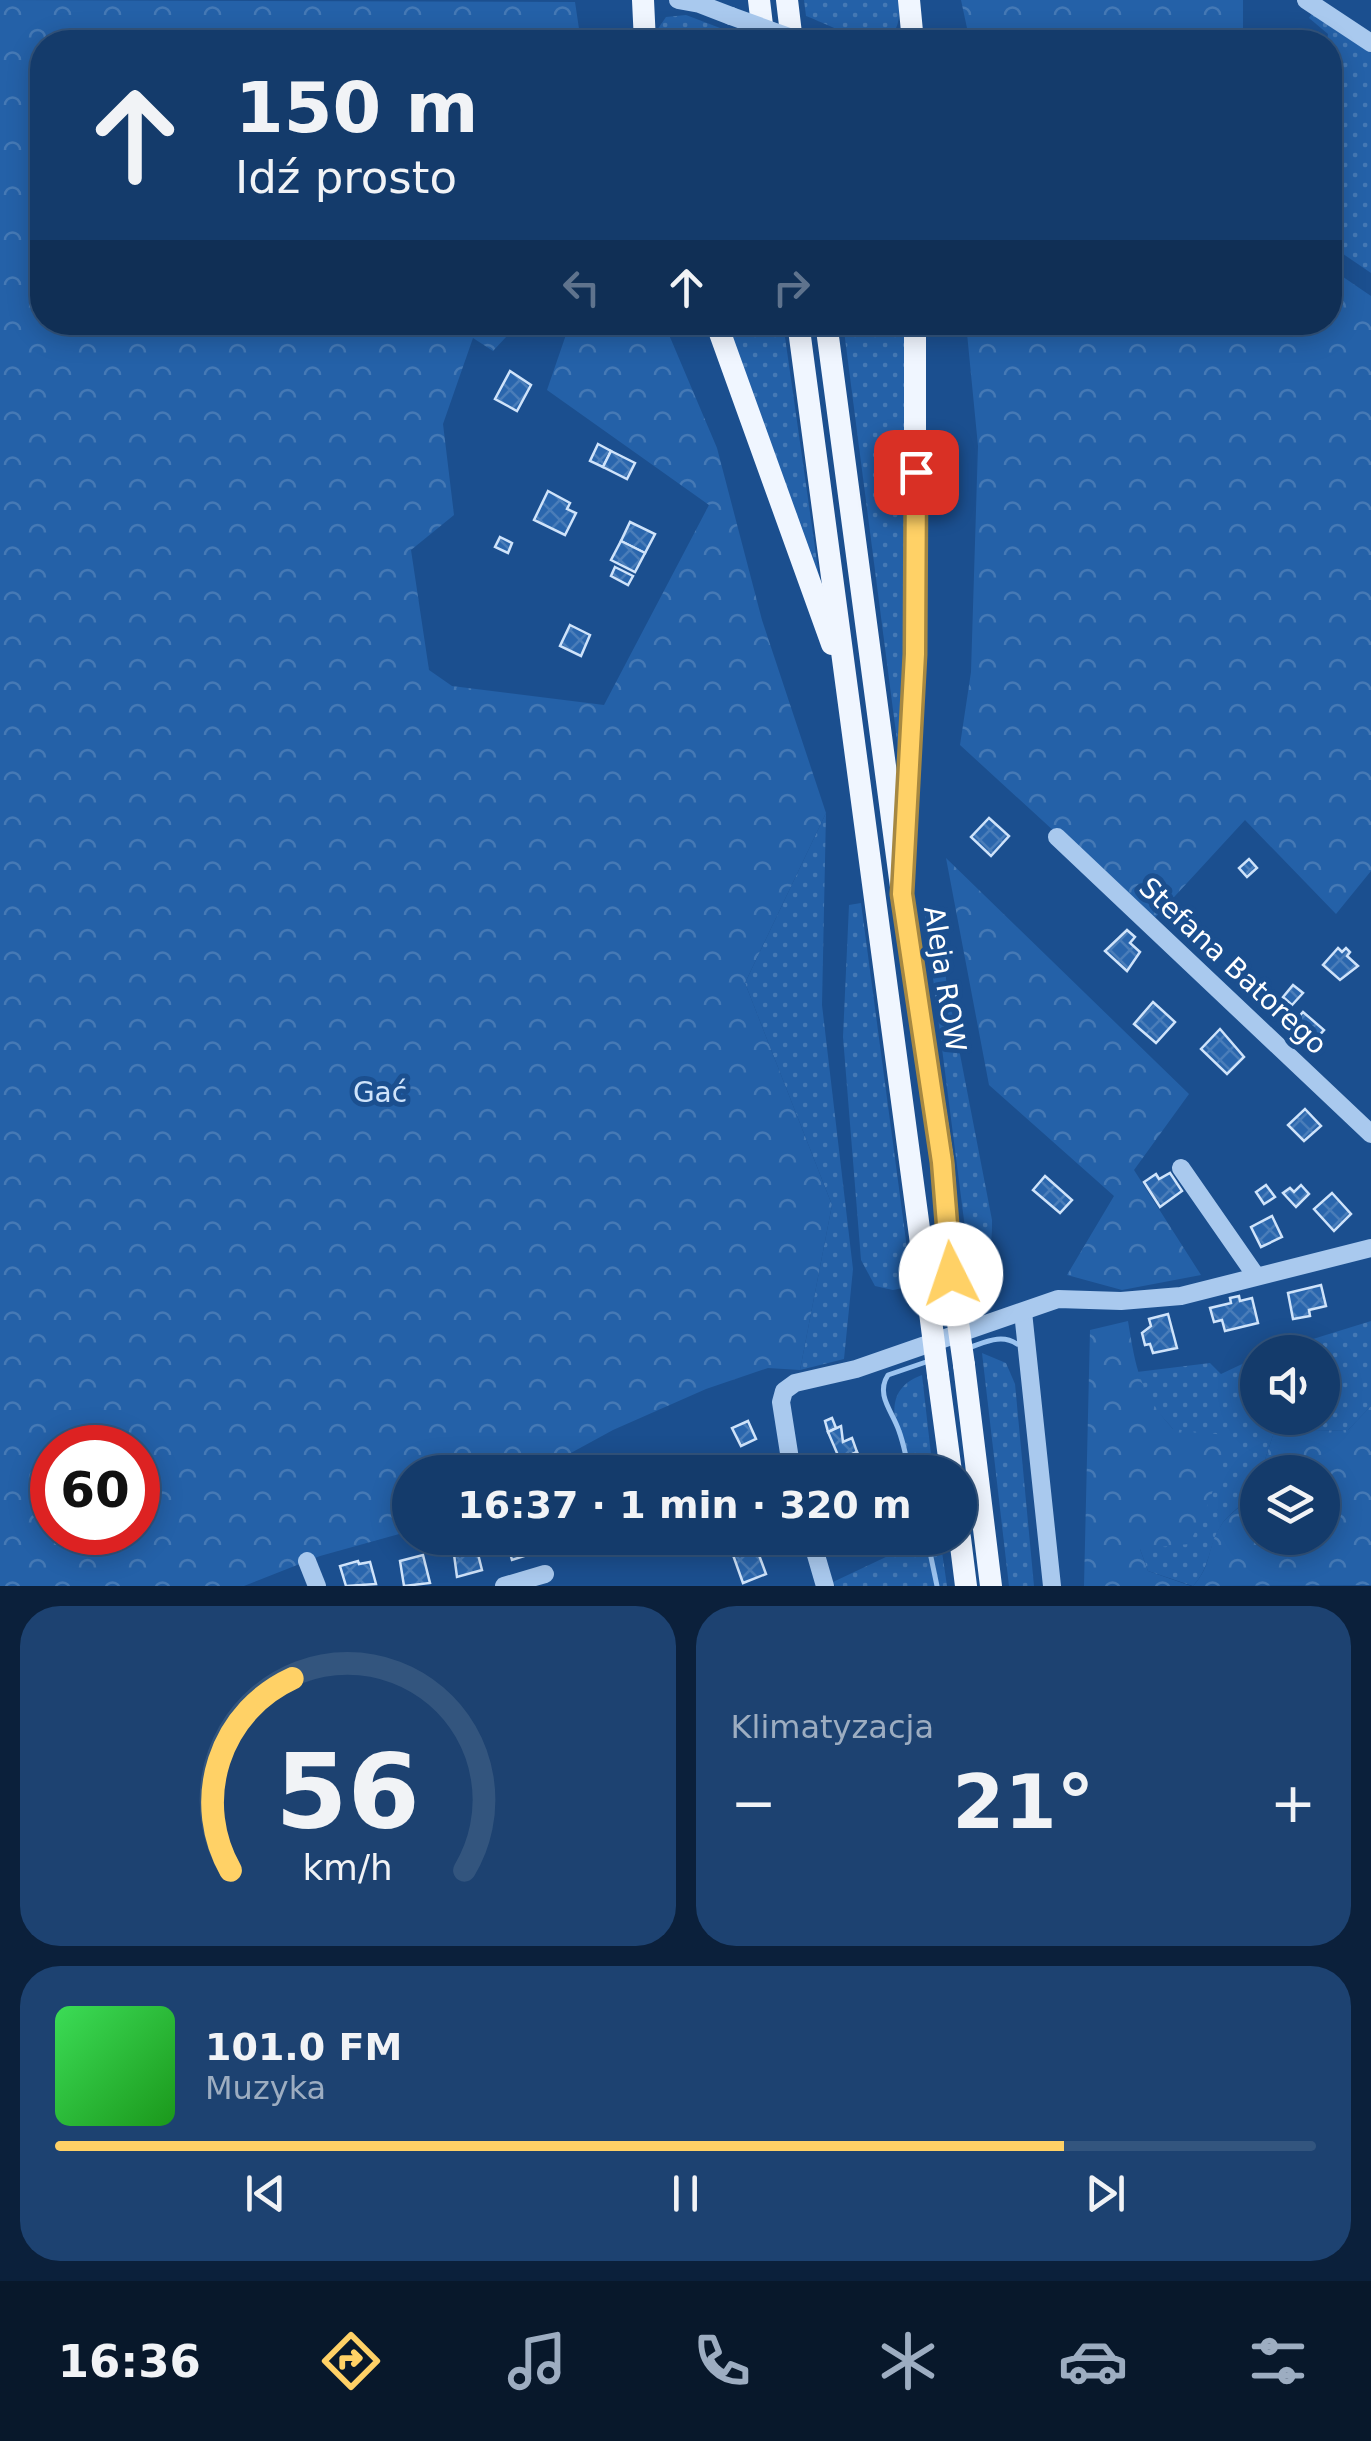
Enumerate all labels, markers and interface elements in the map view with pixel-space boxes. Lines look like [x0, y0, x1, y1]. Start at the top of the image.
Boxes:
text: 150 m [235, 67, 478, 149]
icon: ahead [70, 70, 200, 200]
text: Idź prosto [235, 151, 457, 204]
icon: left [554, 260, 609, 315]
icon: ahead [659, 260, 714, 315]
icon: right [764, 260, 819, 315]
pin [874, 430, 959, 515]
icon: arrive [889, 445, 944, 500]
street label: Stefana Batorego [1132, 871, 1334, 1061]
street label: Aleja ROW [917, 904, 973, 1054]
park label: Gać [353, 1076, 407, 1109]
position arrow [899, 1222, 1003, 1326]
map controls [1240, 1335, 1340, 1555]
button: sound [1240, 1335, 1340, 1435]
speed limit sign: 60 [30, 1425, 160, 1555]
button: layers [1240, 1455, 1340, 1555]
text: 16:37 · 1 min · 320 m [457, 1483, 912, 1527]
text: Klimatyzacja [731, 1708, 934, 1746]
text: 56 [275, 1731, 420, 1853]
text: 21° [952, 1758, 1094, 1846]
text: − [731, 1771, 777, 1835]
text: + [1270, 1771, 1316, 1835]
text: km/h [303, 1847, 393, 1888]
text: 101.0 FM [205, 2025, 402, 2069]
text: Muzyka [205, 2069, 326, 2107]
icon: previous [238, 2166, 293, 2221]
icon: pause [658, 2166, 713, 2221]
icon: next [1078, 2166, 1133, 2221]
icon: directions [316, 2326, 386, 2396]
icon: music [502, 2326, 572, 2396]
icon: phone [687, 2326, 757, 2396]
icon: climate [873, 2326, 943, 2396]
icon: car [1058, 2326, 1128, 2396]
icon: filters [1243, 2326, 1313, 2396]
text: 16:36 [58, 2335, 201, 2388]

